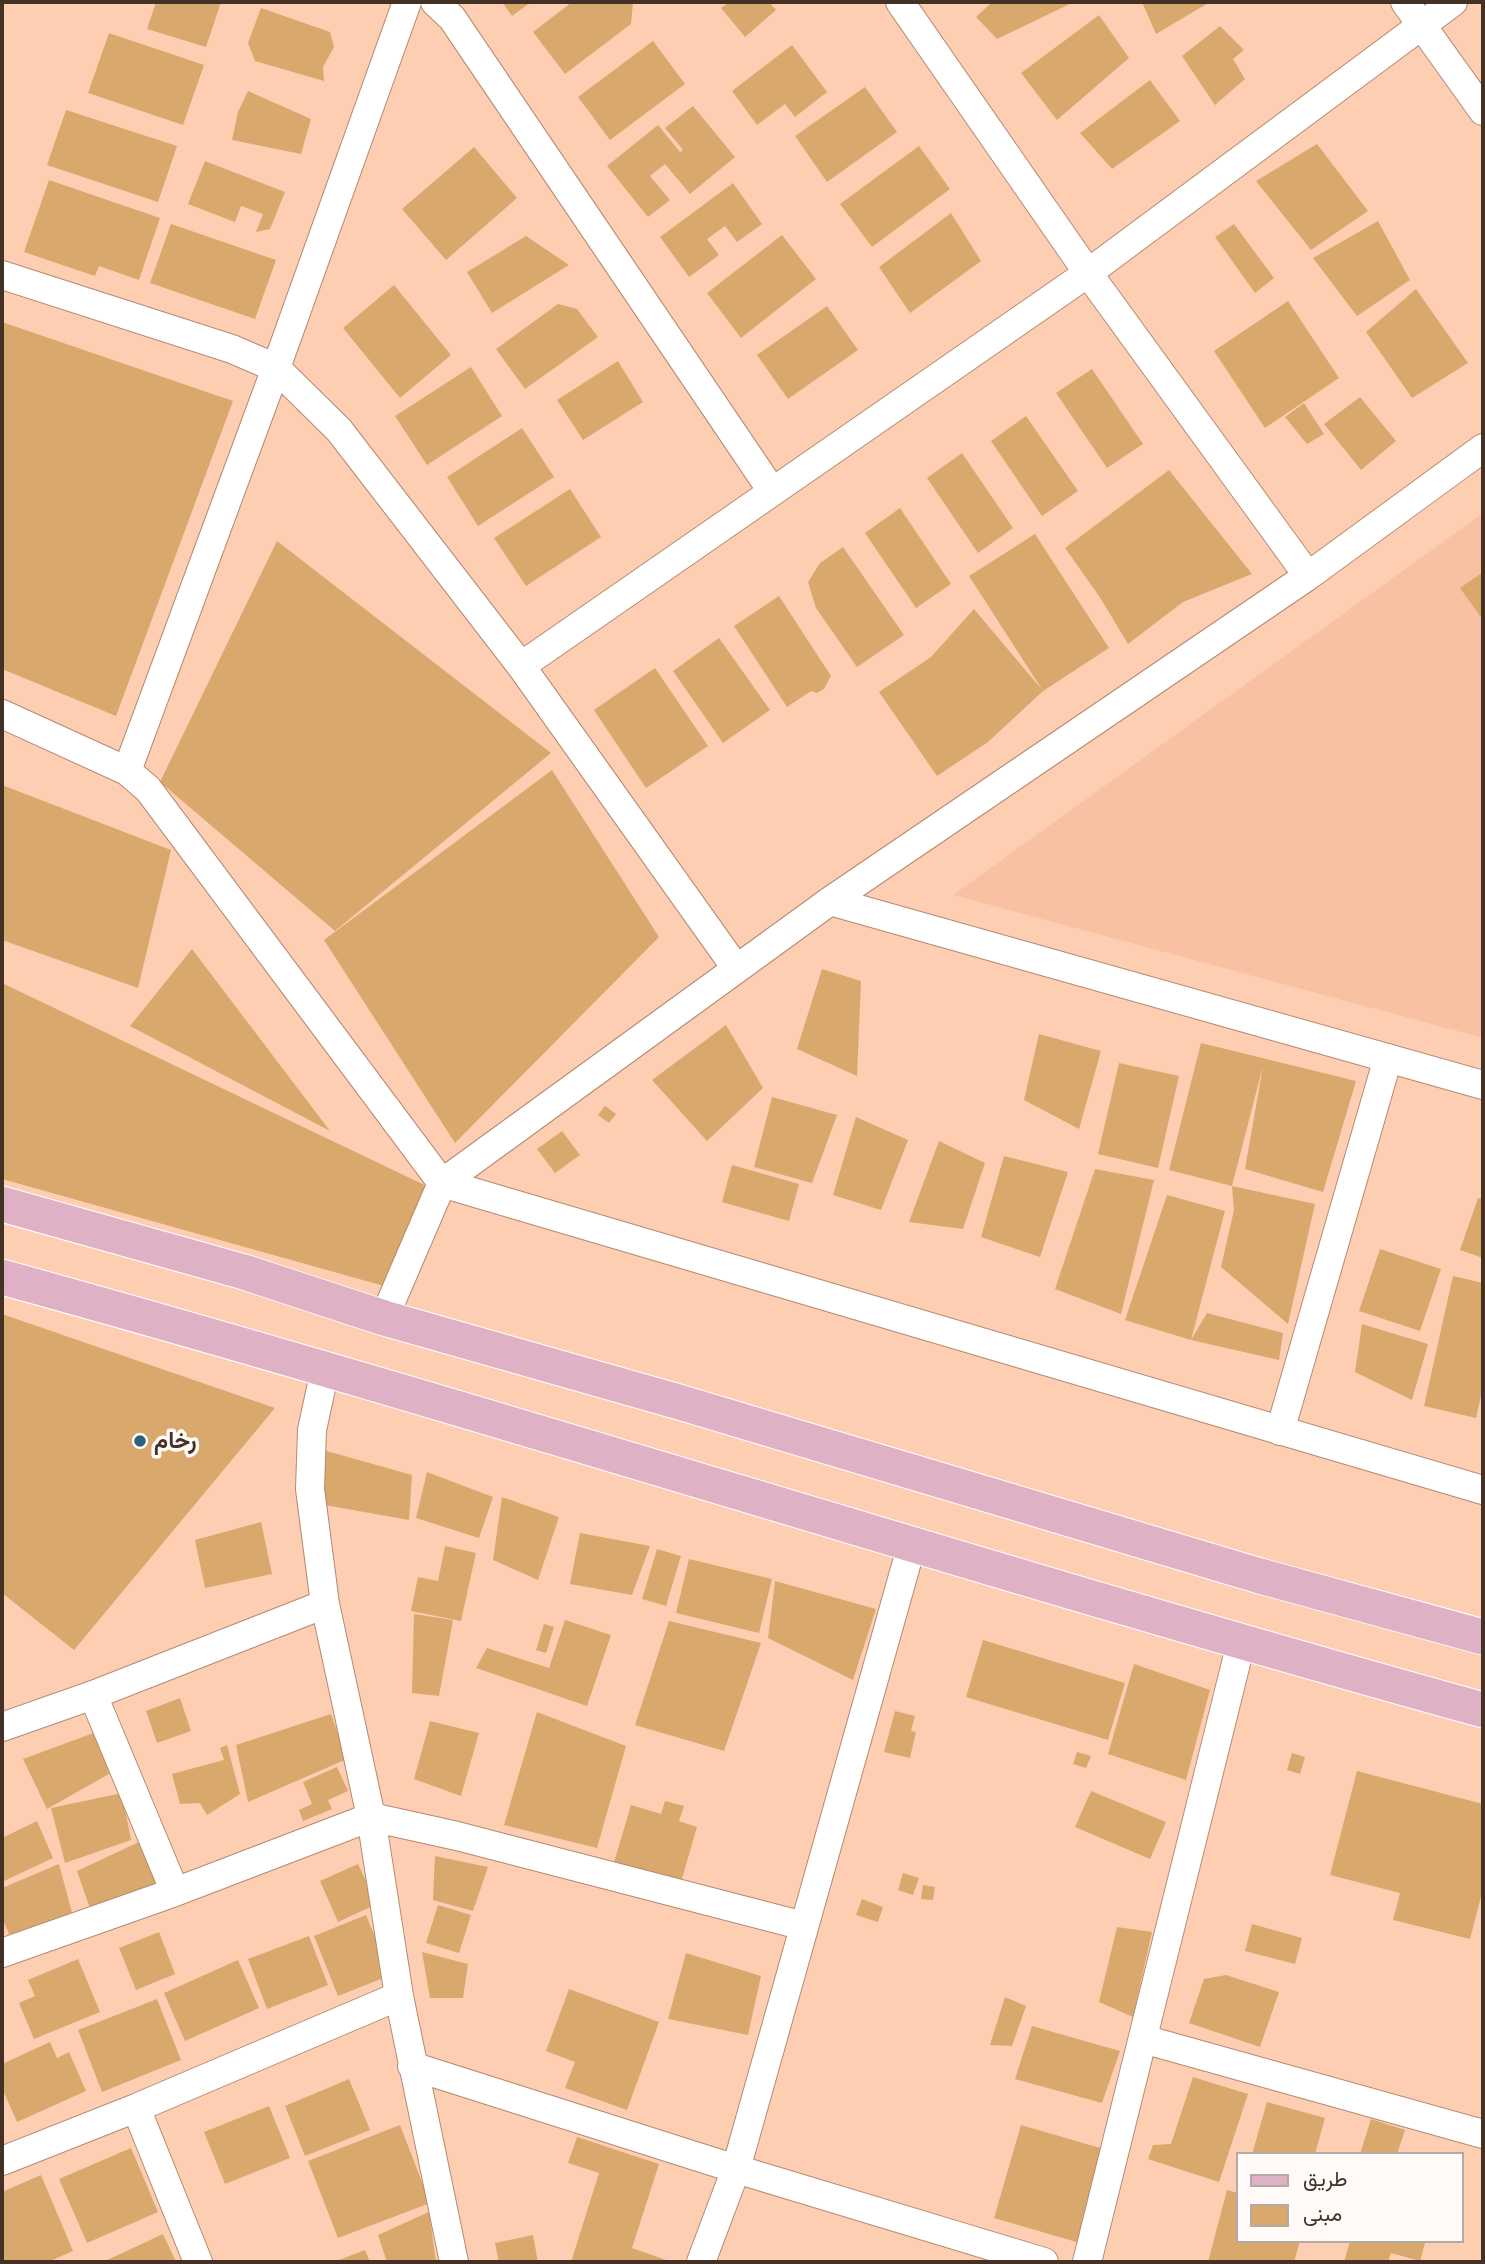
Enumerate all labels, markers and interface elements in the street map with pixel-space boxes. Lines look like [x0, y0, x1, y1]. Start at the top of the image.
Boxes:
place label: رخام [154, 1427, 197, 1455]
marker: رخام [132, 1433, 148, 1449]
legend [1236, 2152, 1464, 2243]
text: طريق [1303, 2165, 1348, 2191]
text: مبنى [1303, 2200, 1342, 2226]

